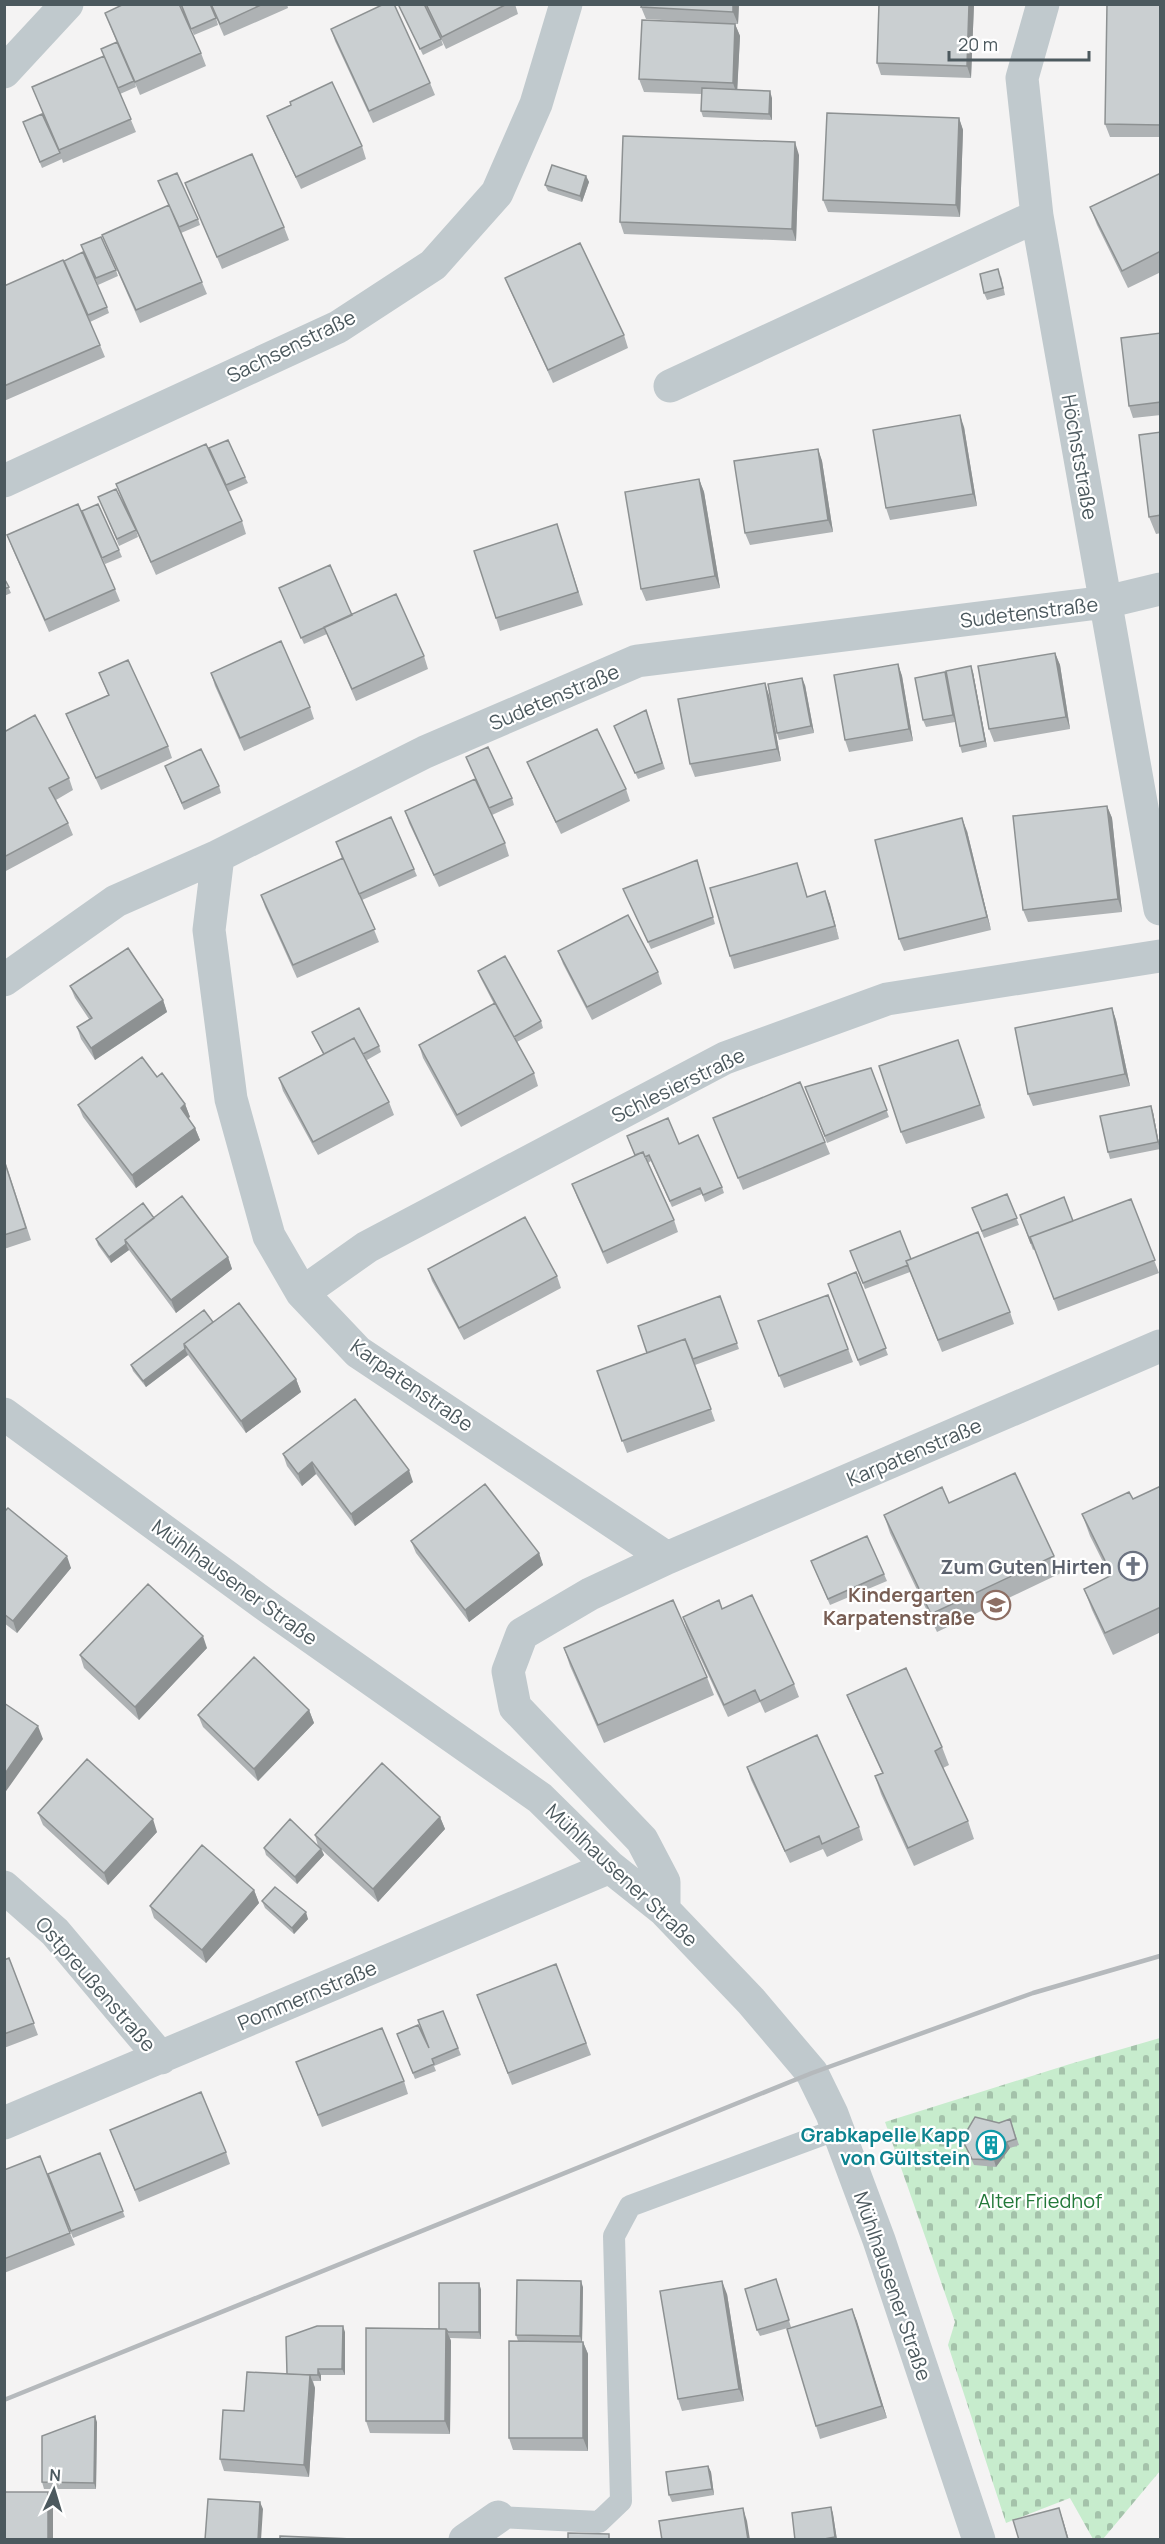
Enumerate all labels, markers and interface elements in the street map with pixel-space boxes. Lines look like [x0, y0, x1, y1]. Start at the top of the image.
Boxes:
scale bar [949, 24, 1088, 62]
text: 20 m [958, 32, 998, 56]
street label: Sachsenstraße [222, 303, 360, 389]
street label: Höchststraße [1056, 392, 1104, 522]
street label: Sudetenstraße [959, 590, 1099, 634]
street label: Sudetenstraße [485, 657, 623, 737]
street label: Schlesierstraße [607, 1041, 749, 1129]
street label: Karpatenstraße [345, 1333, 479, 1437]
street label: Karpatenstraße [842, 1411, 986, 1493]
street label: Mühlhausener Straße [147, 1513, 323, 1651]
church icon: Zum Guten Hirten [1117, 1550, 1149, 1582]
place label: Zum Guten Hirten [940, 1553, 1112, 1580]
place label: Kindergarten Karpatenstraße [823, 1581, 975, 1631]
school or university icon: Kindergarten Karpatenstraße [980, 1589, 1012, 1621]
street label: Mühlhausener Straße [540, 1797, 704, 1953]
street label: Ostpreußenstraße [30, 1911, 162, 2057]
street label: Pommernstraße [233, 1954, 381, 2036]
place label: Grabkapelle Kapp von Gültstein [801, 2121, 970, 2171]
building icon: Grabkapelle Kapp von Gültstein [975, 2129, 1007, 2161]
park label: Alter Friedhof [978, 2187, 1102, 2214]
street label: Mühlhausener Straße [848, 2188, 938, 2384]
north arrow [24, 2460, 84, 2520]
text: N [49, 2464, 62, 2486]

